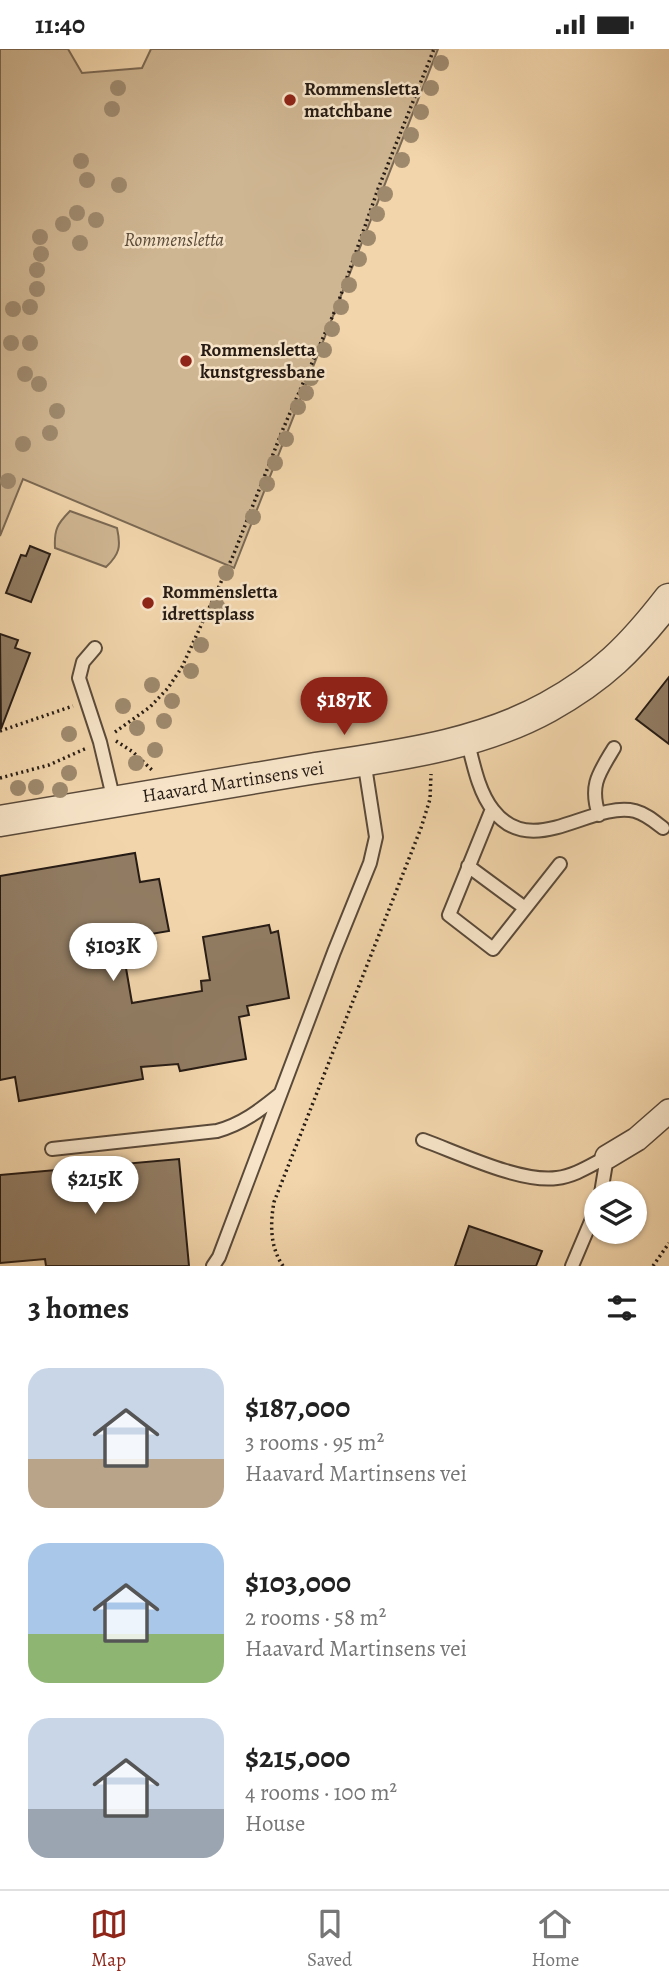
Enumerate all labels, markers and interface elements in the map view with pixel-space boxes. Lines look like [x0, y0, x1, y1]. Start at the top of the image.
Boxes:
text: 11:40 [35, 7, 85, 42]
place label: Rommensletta matchbane [304, 76, 421, 124]
marker: Rommensletta matchbane [282, 92, 298, 108]
park label: Rommensletta [124, 227, 224, 253]
place label: Rommensletta kunstgressbane [200, 337, 325, 385]
marker: Rommensletta kunstgressbane [178, 353, 194, 369]
place label: Rommensletta idrettsplass [162, 579, 279, 627]
marker: Rommensletta idrettsplass [140, 595, 156, 611]
pin: $187K [295, 677, 393, 737]
text: $187K [317, 684, 371, 715]
street label: Haavard Martinsens vei [140, 755, 326, 809]
pin: $103K [64, 923, 162, 983]
text: $103K [85, 930, 141, 961]
pin: $215K [46, 1157, 144, 1216]
text: $215K [68, 1163, 123, 1194]
map controls [584, 1181, 647, 1244]
button: layers [584, 1181, 647, 1244]
text: 3 homes [28, 1288, 129, 1328]
icon: filters [603, 1289, 641, 1327]
text: $187,000 [245, 1387, 350, 1427]
icon: home [84, 1396, 168, 1480]
text: 3 rooms · 95 m² [245, 1427, 384, 1458]
text: Haavard Martinsens vei [245, 1458, 467, 1489]
text: $103,000 [245, 1562, 351, 1602]
icon: home [84, 1571, 168, 1655]
text: 2 rooms · 58 m² [245, 1602, 386, 1633]
text: Haavard Martinsens vei [245, 1633, 467, 1664]
text: $215,000 [245, 1737, 350, 1777]
icon: home [84, 1746, 168, 1830]
text: 4 rooms · 100 m² [245, 1777, 397, 1808]
text: House [245, 1808, 305, 1839]
tab: Map [90, 1905, 128, 1973]
tab: Saved [307, 1905, 352, 1973]
tab: Home [532, 1905, 579, 1973]

